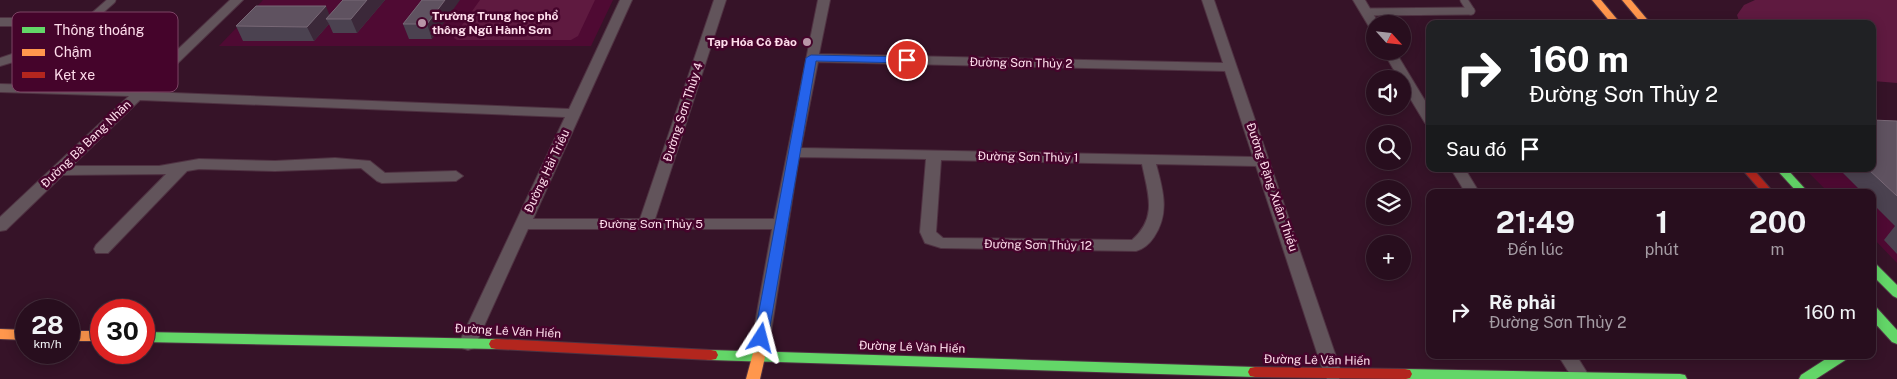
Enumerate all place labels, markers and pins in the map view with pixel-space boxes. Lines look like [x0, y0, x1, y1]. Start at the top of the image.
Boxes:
place label: Trường Trung học phổ thông Ngũ Hành Sơn [432, 9, 559, 37]
marker: Trường Trung học phổ thông Ngũ Hành Sơn [416, 17, 428, 29]
place label: Tạp Hóa Cô Đào [707, 35, 797, 49]
marker: Tạp Hóa Cô Đào [801, 36, 813, 48]
pin [886, 39, 928, 81]

